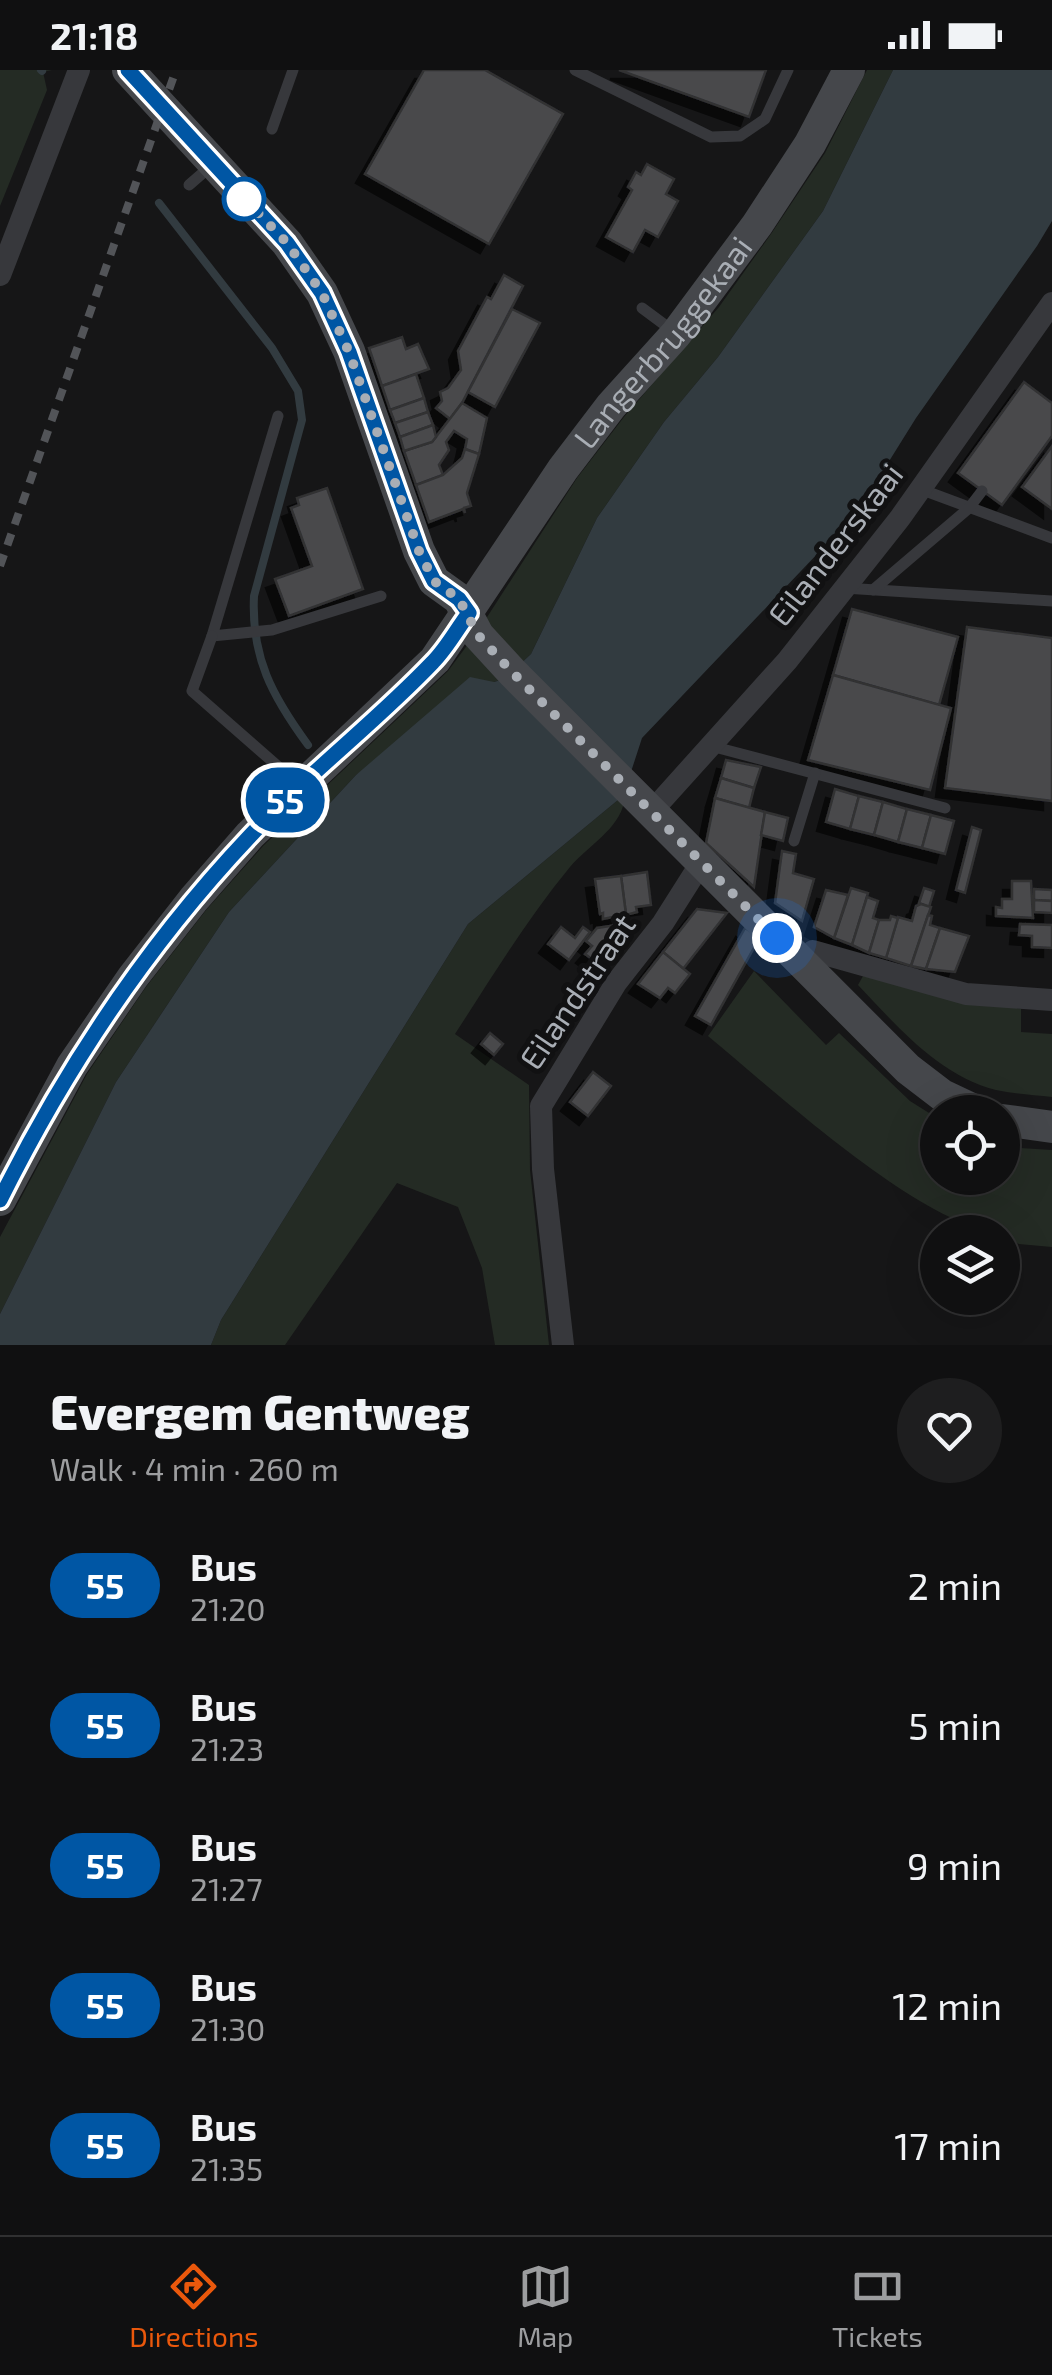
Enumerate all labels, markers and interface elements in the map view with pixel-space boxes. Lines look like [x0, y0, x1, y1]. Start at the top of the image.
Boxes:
text: 21:18 [50, 12, 138, 58]
unlabelled marker [223, 178, 265, 220]
street label: Langerbruggekaai [565, 228, 759, 455]
street label: Eilanderskaai [759, 455, 910, 632]
line badge: 55 [240, 768, 330, 832]
text: 55 [266, 779, 304, 821]
street label: Eilandstraat [511, 906, 642, 1075]
your location [752, 913, 802, 963]
map controls [920, 1095, 1020, 1315]
button: locate [920, 1095, 1020, 1195]
button: layers [920, 1215, 1020, 1315]
button: heart [897, 1378, 1002, 1483]
text: Evergem Gentweg [50, 1382, 470, 1440]
text: Walk · 4 min · 260 m [50, 1449, 339, 1487]
text: Bus [190, 1543, 257, 1589]
text: 2 min [907, 1562, 1002, 1608]
text: 55 [86, 1564, 124, 1606]
text: 21:20 [190, 1589, 266, 1627]
text: Bus [190, 1683, 257, 1729]
text: 5 min [908, 1702, 1002, 1748]
text: 55 [86, 1704, 124, 1746]
text: 21:23 [190, 1729, 264, 1767]
text: Bus [190, 1823, 257, 1869]
text: 9 min [907, 1842, 1002, 1888]
text: 55 [86, 1844, 124, 1886]
text: 21:27 [190, 1869, 263, 1907]
text: Bus [190, 1963, 257, 2009]
text: 12 min [892, 1982, 1002, 2028]
text: 55 [86, 1984, 124, 2026]
text: 21:30 [190, 2009, 265, 2047]
text: Bus [190, 2103, 257, 2149]
text: 17 min [894, 2122, 1002, 2168]
text: 55 [86, 2124, 124, 2166]
text: 21:35 [190, 2149, 263, 2187]
tab: Directions [129, 2259, 258, 2353]
tab: Map [517, 2259, 573, 2353]
tab: Tickets [832, 2259, 923, 2353]

